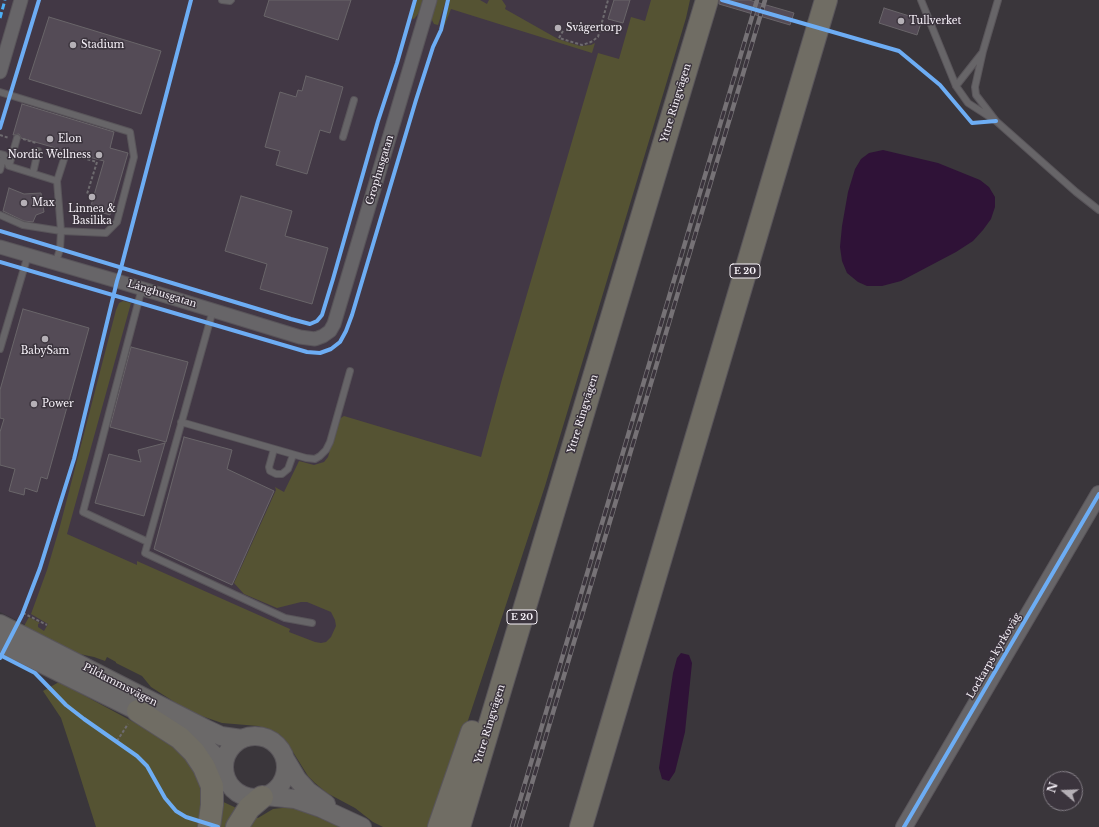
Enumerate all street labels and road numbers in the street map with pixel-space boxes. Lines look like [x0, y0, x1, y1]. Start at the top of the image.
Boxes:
street label: Yttre Ringvägen [658, 62, 694, 144]
street label: Grophusgatan [364, 134, 396, 206]
road number: E 20 [730, 264, 760, 278]
street label: Långhusgatan [126, 278, 198, 310]
street label: Yttre Ringvägen [565, 373, 601, 455]
road number: E 20 [507, 610, 537, 624]
street label: Lockarps kyrkoväg [965, 611, 1023, 701]
street label: Pildammsvägen [81, 661, 159, 709]
street label: Yttre Ringvägen [472, 683, 508, 765]

